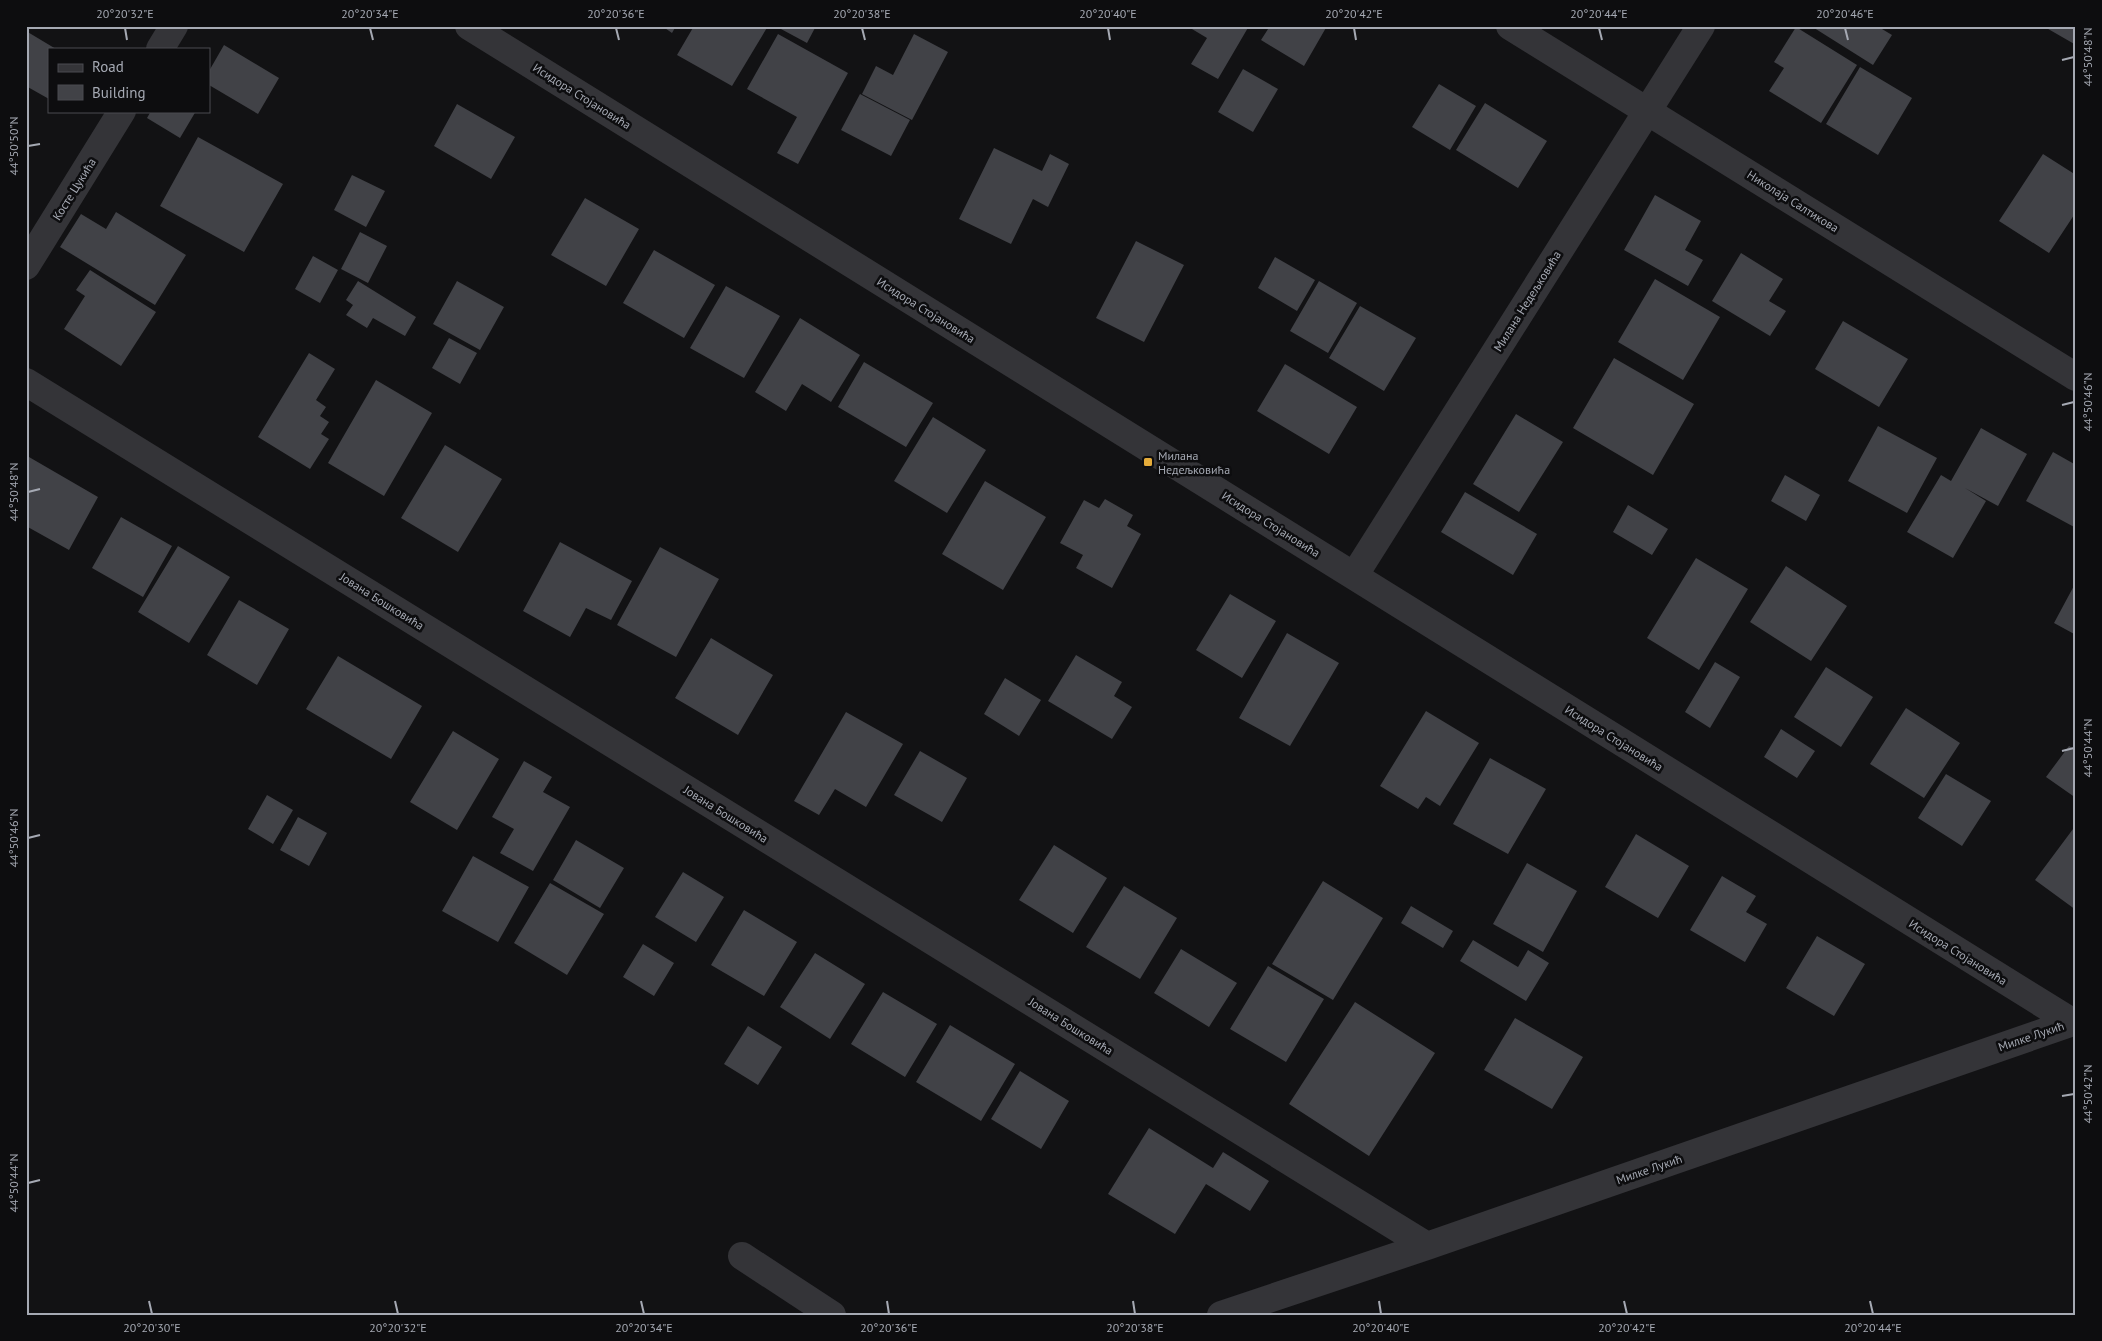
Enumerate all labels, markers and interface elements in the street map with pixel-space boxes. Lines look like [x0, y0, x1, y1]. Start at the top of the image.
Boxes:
text: 20°20'32"E [96, 6, 154, 21]
text: 20°20'34"E [341, 6, 399, 21]
text: 20°20'36"E [587, 6, 645, 21]
text: 20°20'38"E [833, 6, 891, 21]
text: 20°20'40"E [1079, 6, 1137, 21]
text: 20°20'42"E [1325, 6, 1383, 21]
text: 20°20'44"E [1570, 6, 1628, 21]
text: 20°20'46"E [1816, 6, 1874, 21]
text: 44°50'48"N [2080, 27, 2095, 87]
legend [48, 48, 210, 112]
text: Road [92, 57, 124, 76]
street label: Исидора Стојановића [530, 60, 634, 132]
text: Building [92, 83, 146, 102]
text: 44°50'50"N [6, 116, 21, 176]
street label: Косте Цукића [49, 155, 99, 223]
street label: Николаја Салтикова [1744, 167, 1842, 235]
street label: Милана Недељковића [1490, 248, 1564, 354]
street label: Исидора Стојановића [874, 274, 978, 346]
text: 44°50'46"N [2080, 372, 2095, 432]
place label: Милана Недељковића [1158, 448, 1230, 477]
marker: Милана Недељковића [1142, 456, 1154, 468]
text: 44°50'48"N [6, 462, 21, 522]
street label: Исидора Стојановића [1219, 488, 1323, 560]
street label: Јована Бошковића [336, 569, 427, 633]
street label: Исидора Стојановића [1562, 702, 1666, 774]
text: 44°50'44"N [2080, 718, 2095, 778]
street label: Јована Бошковића [680, 782, 771, 846]
text: 44°50'46"N [6, 808, 21, 868]
street label: Исидора Стојановића [1906, 916, 2010, 988]
street label: Јована Бошковића [1025, 994, 1116, 1058]
street label: Милке Лукић [1996, 1018, 2066, 1054]
text: 44°50'42"N [2080, 1064, 2095, 1124]
street label: Милке Лукић [1614, 1151, 1684, 1187]
text: 44°50'44"N [6, 1153, 21, 1213]
text: 20°20'30"E [123, 1320, 181, 1335]
text: 20°20'32"E [369, 1320, 427, 1335]
text: 20°20'34"E [615, 1320, 673, 1335]
text: 20°20'36"E [860, 1320, 918, 1335]
text: 20°20'38"E [1106, 1320, 1164, 1335]
text: 20°20'40"E [1352, 1320, 1410, 1335]
text: 20°20'42"E [1598, 1320, 1656, 1335]
text: 20°20'44"E [1844, 1320, 1902, 1335]

